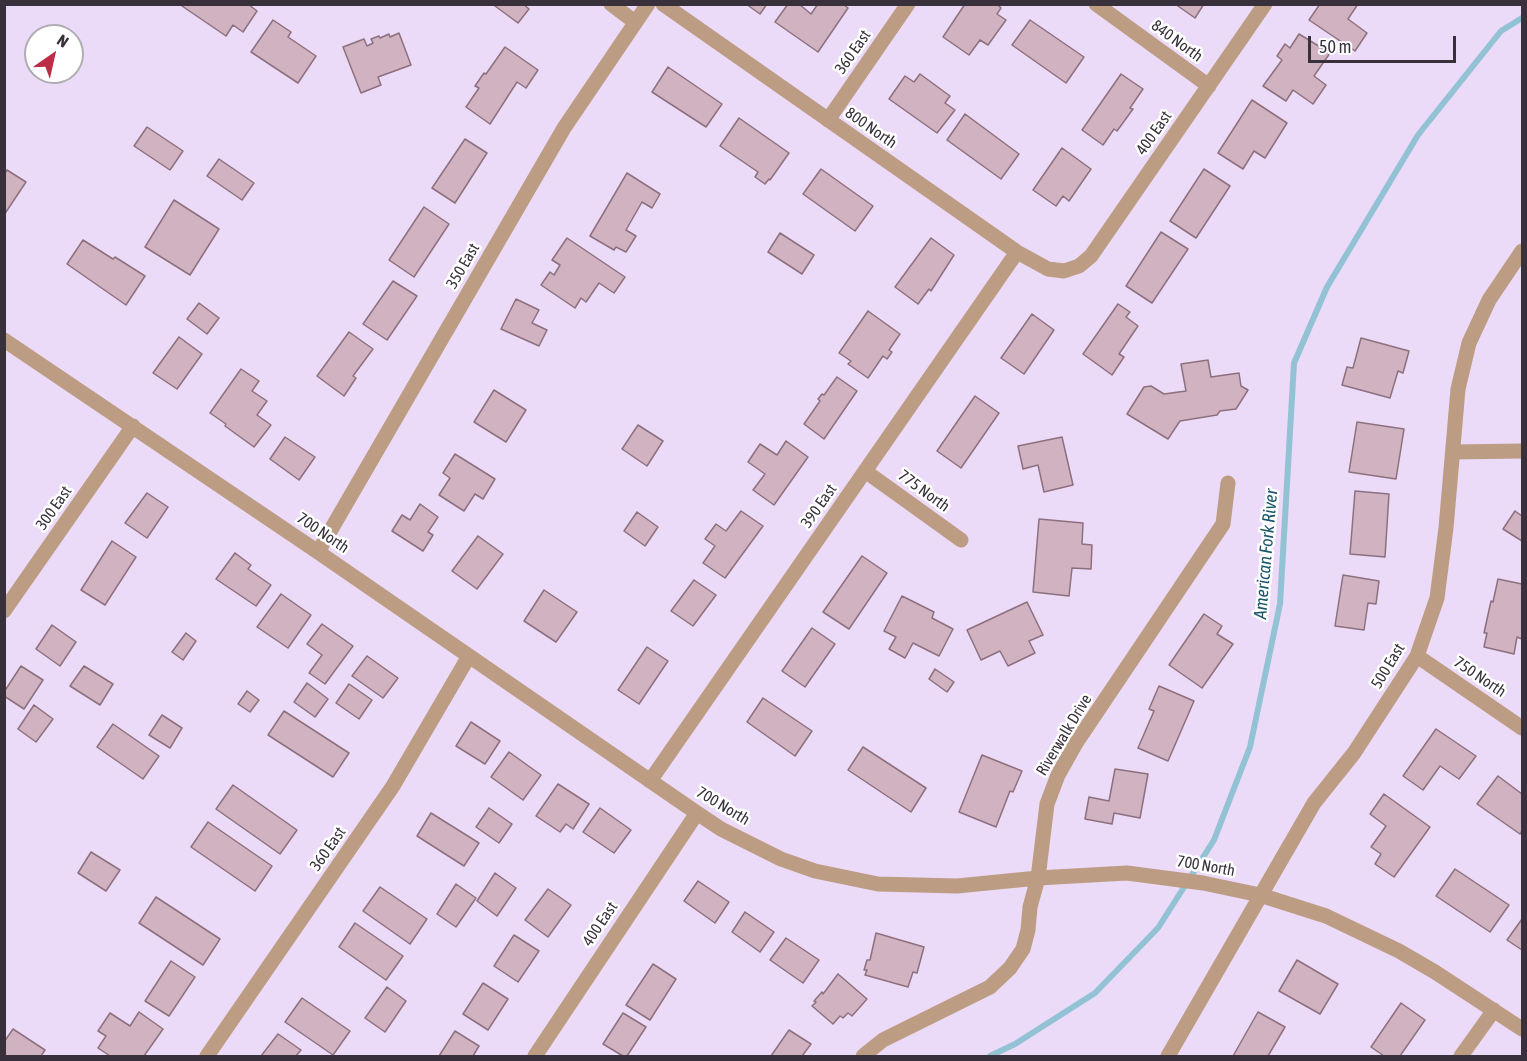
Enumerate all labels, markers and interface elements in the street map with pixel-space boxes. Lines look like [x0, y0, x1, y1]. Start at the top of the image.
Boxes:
street label: 840 North [1148, 16, 1206, 66]
north arrow [24, 24, 84, 84]
scale bar [1311, 24, 1460, 62]
street label: 360 East [831, 26, 875, 78]
text: N [54, 31, 72, 51]
text: 50 m [1319, 36, 1351, 57]
street label: 800 North [841, 103, 901, 153]
street label: 400 East [1132, 107, 1176, 159]
street label: 350 East [442, 240, 484, 292]
street label: 775 North [895, 466, 953, 516]
street label: 390 East [797, 480, 841, 532]
street label: 300 East [32, 482, 76, 534]
water label: American Fork River [1250, 488, 1282, 620]
street label: 700 North [293, 509, 353, 557]
street label: 500 East [1367, 640, 1409, 692]
street label: 750 North [1450, 653, 1510, 701]
street label: Riverwalk Drive [1032, 691, 1096, 779]
street label: 700 North [693, 783, 753, 829]
street label: 360 East [306, 823, 350, 875]
street label: 700 North [1175, 851, 1237, 881]
street label: 400 East [578, 898, 622, 950]

